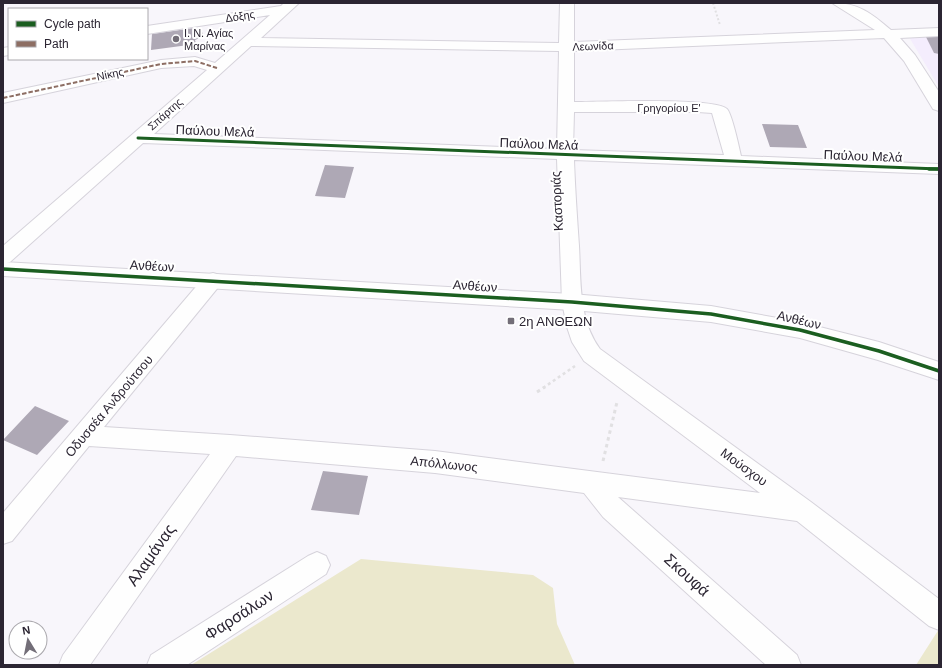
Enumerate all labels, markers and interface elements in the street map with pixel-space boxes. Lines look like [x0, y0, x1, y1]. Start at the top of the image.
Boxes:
legend [8, 8, 148, 60]
street label: Δόξης [224, 8, 256, 24]
text: Cycle path [44, 17, 101, 31]
place label: Ι. Ν. Αγίας Μαρίνας [184, 27, 233, 52]
marker: Ι. Ν. Αγίας Μαρίνας [171, 34, 181, 44]
text: Path [44, 37, 69, 51]
street label: Λεωνίδα [572, 39, 614, 53]
street label: Νίκης [95, 65, 125, 83]
street label: Σπάρτης [145, 96, 185, 132]
street label: Γρηγορίου Ε' [637, 102, 701, 114]
street label: Παύλου Μελά [175, 122, 255, 140]
street label: Παύλου Μελά [499, 135, 579, 153]
street label: Παύλου Μελά [823, 147, 903, 165]
street label: Καστοριάς [548, 171, 566, 231]
street label: Ανθέων [129, 257, 175, 275]
street label: Ανθέων [452, 277, 498, 295]
street label: Ανθέων [776, 308, 822, 332]
place label: 2η ΑΝΘΕΩΝ [519, 314, 592, 329]
marker: 2η ΑΝΘΕΩΝ [506, 316, 516, 326]
street label: Οδυσσέα Ανδρούτσου [62, 352, 156, 460]
street label: Μούσχου [718, 445, 770, 489]
street label: Απόλλωνος [410, 453, 478, 475]
street label: Αλαμάνας [124, 521, 179, 589]
street label: Σκουφά [661, 550, 713, 600]
street label: Φαρσάλων [201, 586, 277, 644]
north arrow [8, 620, 48, 660]
text: N [21, 624, 31, 637]

